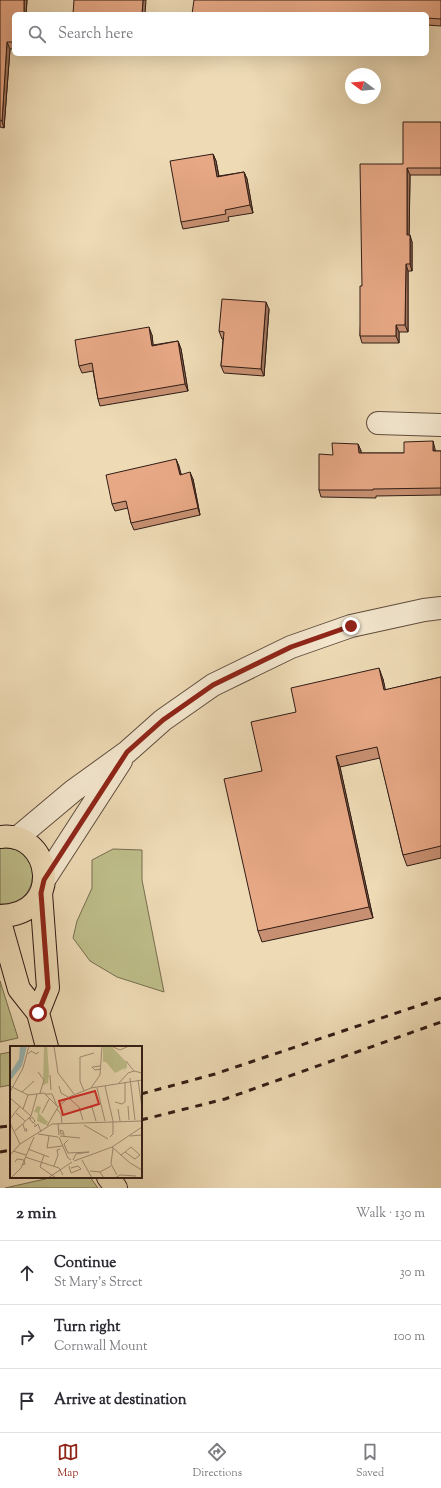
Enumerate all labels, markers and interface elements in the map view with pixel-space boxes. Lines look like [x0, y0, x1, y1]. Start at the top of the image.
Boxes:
search box [12, 12, 429, 56]
icon: search [26, 23, 48, 45]
text: Search here [58, 24, 133, 45]
north arrow [345, 68, 381, 104]
route end [342, 617, 360, 635]
route start [29, 1004, 47, 1022]
inset map [10, 1046, 142, 1178]
text: 2 min [16, 1202, 57, 1226]
text: Walk · 130 m [356, 1205, 425, 1223]
text: Continue [54, 1253, 116, 1274]
icon: ahead [16, 1262, 38, 1284]
text: 30 m [399, 1264, 425, 1282]
text: St Mary's Street [54, 1274, 143, 1292]
text: Turn right [54, 1317, 120, 1338]
icon: right [16, 1326, 38, 1348]
text: 100 m [393, 1328, 425, 1346]
text: Cornwall Mount [54, 1338, 148, 1356]
icon: arrive [16, 1390, 38, 1412]
text: Arrive at destination [54, 1390, 187, 1411]
tab: Map [57, 1441, 79, 1481]
tab: Directions [193, 1441, 242, 1481]
tab: Saved [356, 1441, 384, 1481]

